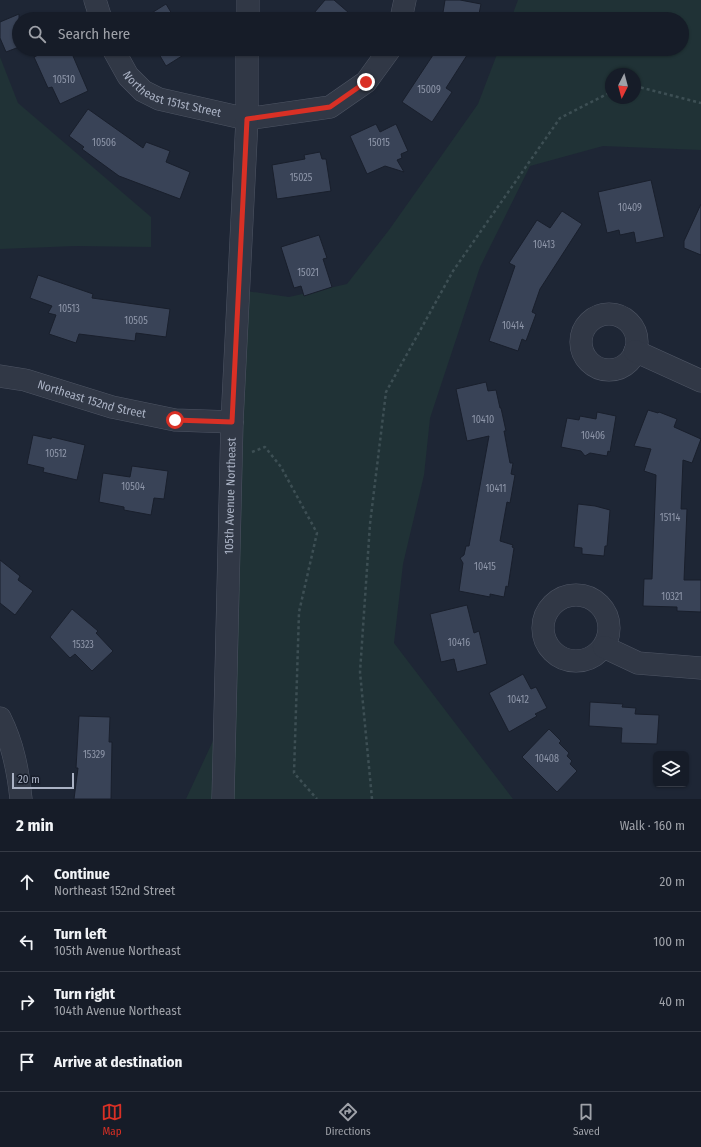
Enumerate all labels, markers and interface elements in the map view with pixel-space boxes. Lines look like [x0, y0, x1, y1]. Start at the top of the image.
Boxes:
search box [12, 12, 689, 56]
icon: search [26, 23, 48, 45]
text: Search here [58, 25, 130, 43]
north arrow [605, 68, 641, 104]
street label: Northeast 151st Street [120, 69, 223, 120]
route end [357, 73, 375, 91]
house number: 10510 [53, 74, 75, 86]
house number: 15009 [417, 84, 441, 96]
house number: 10506 [92, 137, 116, 149]
house number: 15015 [368, 137, 390, 149]
house number: 15025 [290, 172, 313, 184]
house number: 10409 [618, 202, 642, 214]
house number: 10413 [533, 239, 555, 251]
house number: 15021 [297, 267, 319, 279]
house number: 10513 [58, 303, 80, 315]
house number: 10505 [124, 315, 148, 327]
house number: 10414 [502, 320, 524, 332]
street label: Northeast 152nd Street [36, 377, 147, 421]
route start [166, 411, 184, 429]
house number: 10410 [472, 414, 494, 426]
house number: 10406 [581, 430, 605, 442]
street label: 105th Avenue Northeast [222, 437, 239, 555]
house number: 10512 [45, 448, 67, 460]
house number: 10504 [121, 481, 145, 493]
house number: 10411 [485, 483, 507, 495]
house number: 15114 [660, 512, 680, 524]
house number: 10415 [474, 561, 496, 573]
house number: 10321 [661, 591, 683, 603]
house number: 10416 [448, 637, 470, 649]
house number: 15323 [72, 639, 94, 651]
house number: 10412 [507, 694, 529, 706]
house number: 15329 [83, 749, 105, 761]
map controls [653, 751, 689, 787]
button: layers [653, 751, 689, 787]
house number: 10408 [535, 753, 559, 765]
scale bar [12, 771, 74, 790]
text: 20 m [18, 773, 40, 786]
text: 2 min [16, 815, 54, 836]
text: Walk · 160 m [620, 818, 685, 833]
text: Continue [54, 865, 110, 883]
icon: ahead [16, 871, 38, 893]
text: 20 m [659, 874, 685, 889]
text: Northeast 152nd Street [54, 883, 175, 898]
text: Turn left [54, 925, 107, 943]
icon: left [16, 931, 38, 953]
text: 100 m [653, 934, 685, 949]
text: 105th Avenue Northeast [54, 943, 181, 958]
text: Turn right [54, 985, 115, 1003]
icon: right [16, 991, 38, 1013]
text: 40 m [659, 994, 685, 1009]
text: 104th Avenue Northeast [54, 1003, 181, 1018]
icon: arrive [16, 1051, 38, 1073]
text: Arrive at destination [54, 1053, 182, 1071]
tab: Map [101, 1101, 123, 1138]
tab: Directions [325, 1101, 371, 1138]
tab: Saved [573, 1101, 600, 1138]

